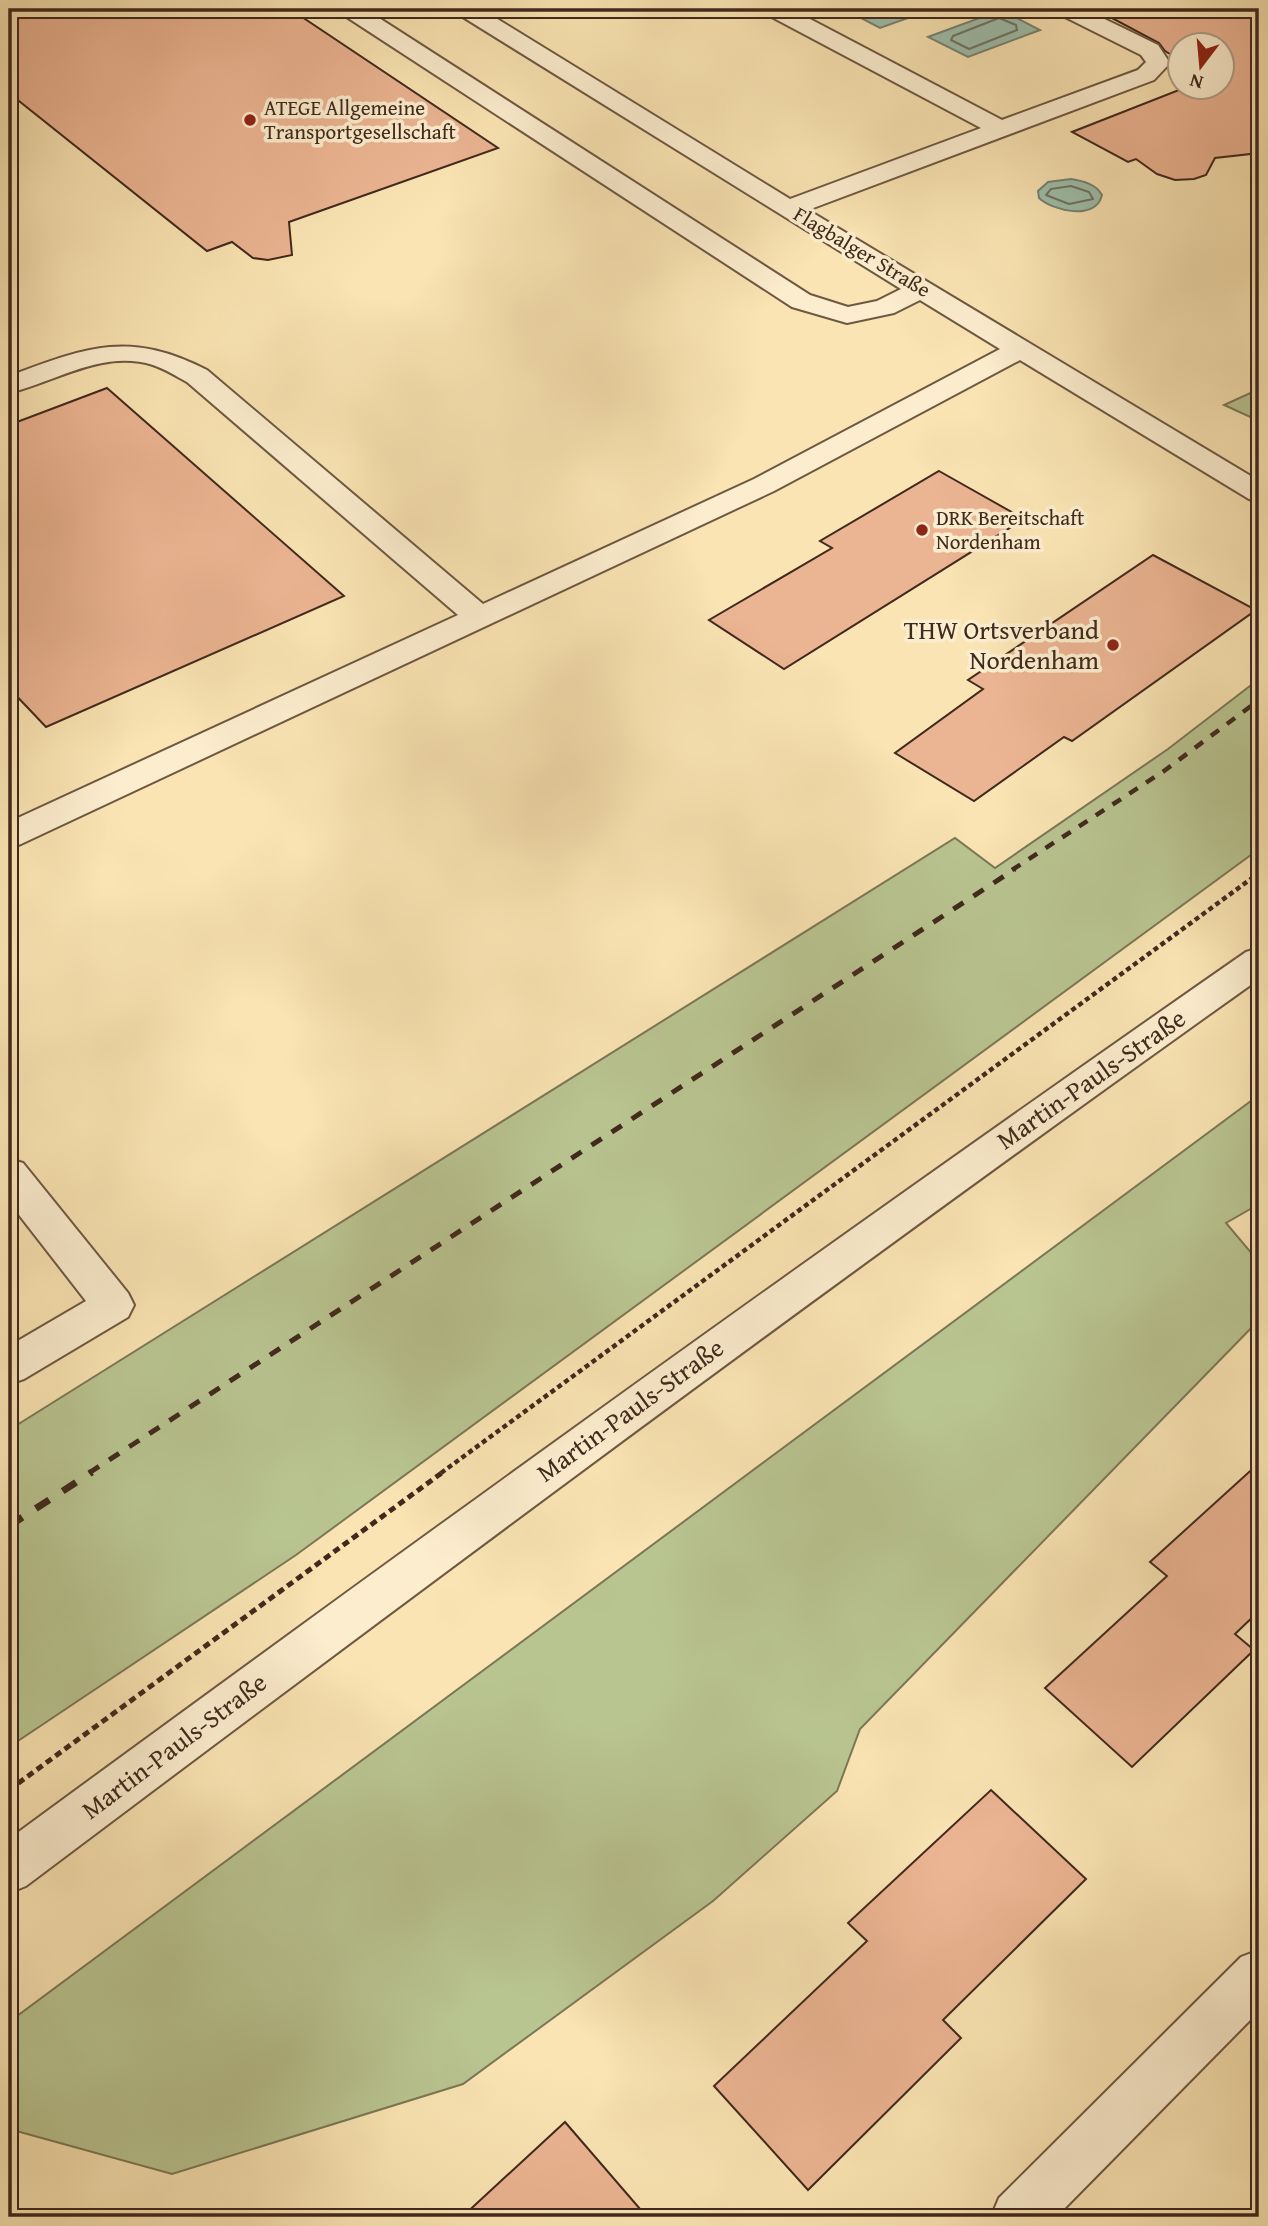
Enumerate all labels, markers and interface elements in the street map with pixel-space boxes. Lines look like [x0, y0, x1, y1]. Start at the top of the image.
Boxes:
north arrow [1166, 32, 1236, 102]
text: N [1186, 67, 1206, 98]
place label: ATEGE Allgemeine Transportgesellschaft [264, 92, 456, 147]
marker: ATEGE Allgemeine Transportgesellschaft [242, 112, 258, 128]
street label: Flagbalger Straße [788, 198, 937, 305]
place label: DRK Bereitschaft Nordenham [936, 502, 1085, 557]
marker: DRK Bereitschaft Nordenham [914, 522, 930, 538]
place label: THW Ortsverband Nordenham [904, 610, 1099, 679]
marker: THW Ortsverband Nordenham [1105, 637, 1121, 653]
street label: Martin-Pauls-Straße [988, 999, 1193, 1159]
street label: Martin-Pauls-Straße [528, 1328, 731, 1491]
street label: Martin-Pauls-Straße [73, 1663, 275, 1828]

